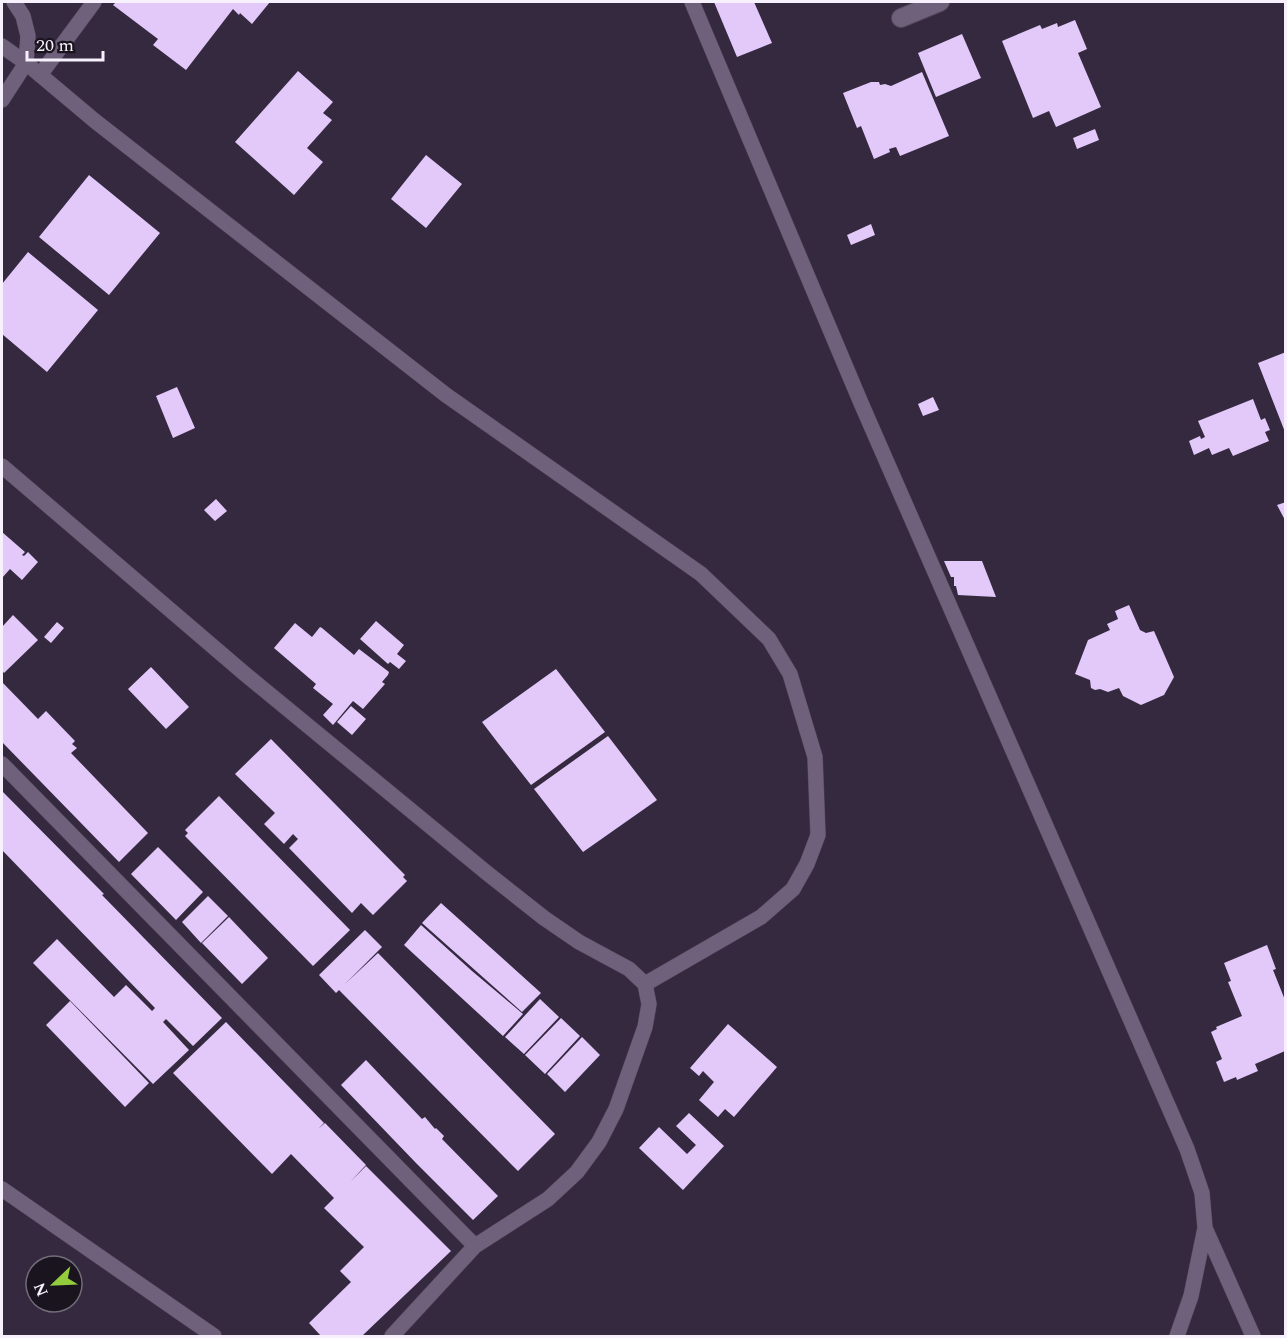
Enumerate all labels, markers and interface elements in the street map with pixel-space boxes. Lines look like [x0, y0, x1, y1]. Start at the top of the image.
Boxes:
scale bar [27, 24, 104, 62]
text: 20 m [36, 32, 74, 59]
north arrow [24, 1254, 84, 1314]
text: N [28, 1279, 55, 1300]

